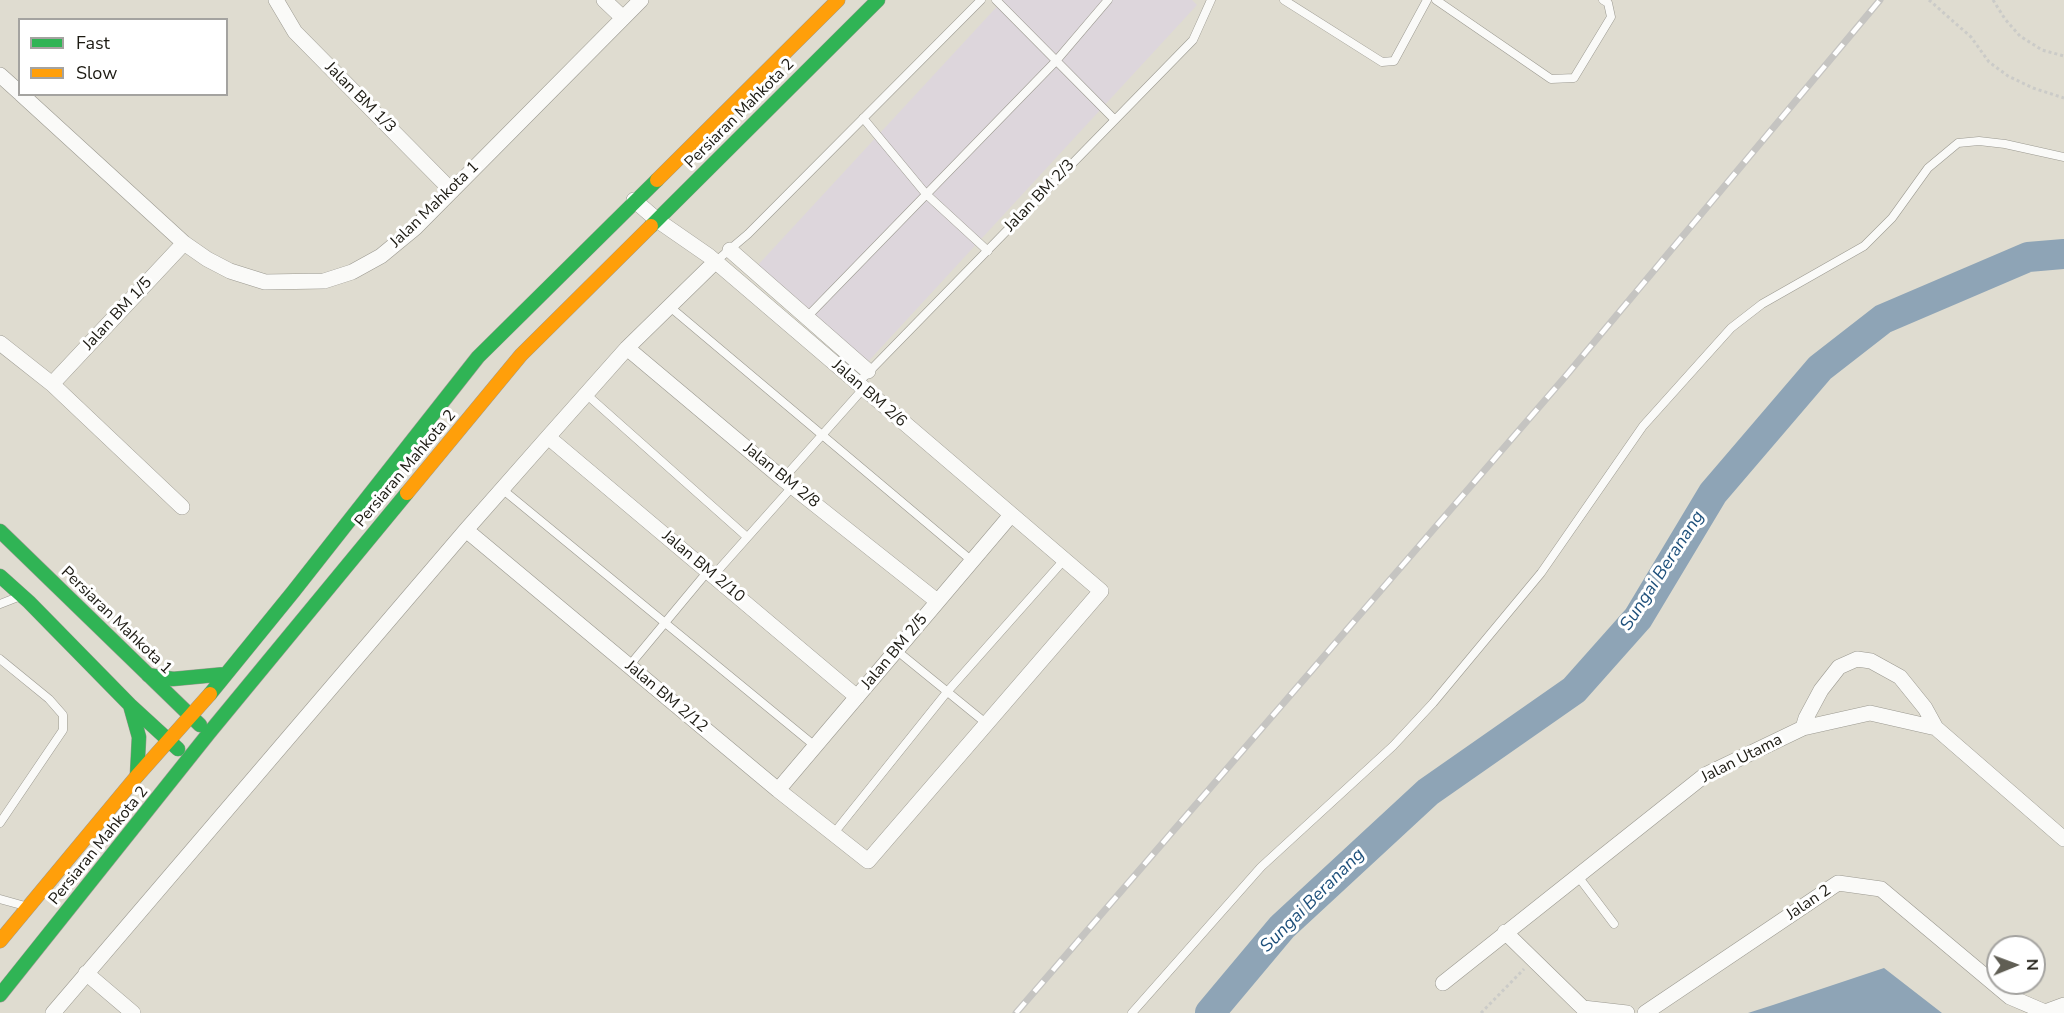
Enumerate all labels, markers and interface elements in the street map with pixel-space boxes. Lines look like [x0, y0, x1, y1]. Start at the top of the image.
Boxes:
legend [18, 18, 228, 96]
text: Fast [76, 31, 110, 55]
street label: Persiaran Mahkota 2 [681, 55, 799, 173]
street label: Jalan BM 1/3 [321, 59, 399, 137]
text: Slow [76, 61, 117, 85]
street label: Jalan BM 2/3 [1001, 156, 1079, 236]
street label: Jalan Mahkota 1 [387, 158, 483, 252]
street label: Jalan BM 1/5 [79, 274, 157, 354]
street label: Jalan BM 2/6 [828, 356, 910, 432]
street label: Persiaran Mahkota 2 [351, 407, 461, 531]
street label: Jalan BM 2/8 [739, 439, 823, 513]
water label: Sungai Beranang [1616, 507, 1710, 635]
street label: Jalan BM 2/10 [658, 527, 748, 607]
street label: Persiaran Mahkota 1 [57, 563, 175, 679]
street label: Jalan BM 2/5 [858, 610, 932, 694]
street label: Jalan BM 2/12 [621, 657, 711, 737]
street label: Jalan Utama [1698, 730, 1786, 788]
street label: Persiaran Mahkota 2 [45, 783, 153, 909]
water label: Sungai Beranang [1256, 844, 1370, 958]
street label: Jalan 2 [1783, 881, 1835, 925]
north arrow [1986, 935, 2046, 995]
text: N [2021, 959, 2043, 971]

